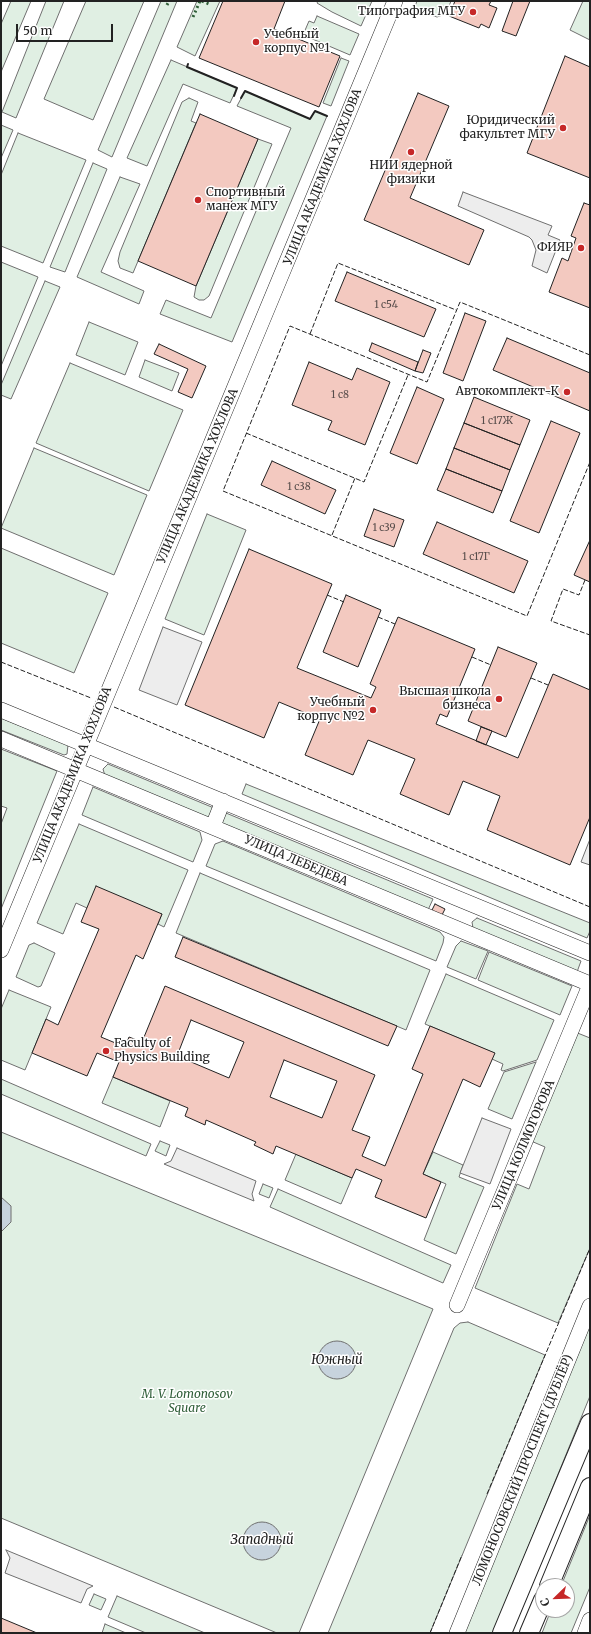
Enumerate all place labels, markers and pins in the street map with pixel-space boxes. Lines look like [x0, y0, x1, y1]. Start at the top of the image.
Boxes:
place label: Типография МГУ [358, 5, 465, 19]
marker: Типография МГУ [468, 7, 478, 17]
place label: Учебный корпус №1 [264, 28, 330, 56]
marker: Учебный корпус №1 [251, 37, 261, 47]
place label: Юридический факультет МГУ [459, 114, 555, 142]
marker: Юридический факультет МГУ [558, 123, 568, 133]
marker: НИИ ядерной физики [406, 147, 416, 157]
place label: НИИ ядерной физики [369, 159, 453, 187]
place label: Спортивный манеж МГУ [206, 186, 285, 214]
marker: Спортивный манеж МГУ [193, 195, 203, 205]
place label: ФИЯР [537, 241, 573, 255]
marker: ФИЯР [576, 243, 586, 253]
place label: Автокомплект-К [455, 385, 559, 399]
marker: Автокомплект-К [562, 387, 572, 397]
place label: Высшая школа бизнеса [399, 685, 491, 713]
marker: Высшая школа бизнеса [494, 694, 504, 704]
place label: Учебный корпус №2 [297, 696, 365, 724]
marker: Учебный корпус №2 [368, 705, 378, 715]
place label: Faculty of Physics Building [114, 1037, 210, 1065]
marker: Faculty of Physics Building [101, 1046, 111, 1056]

